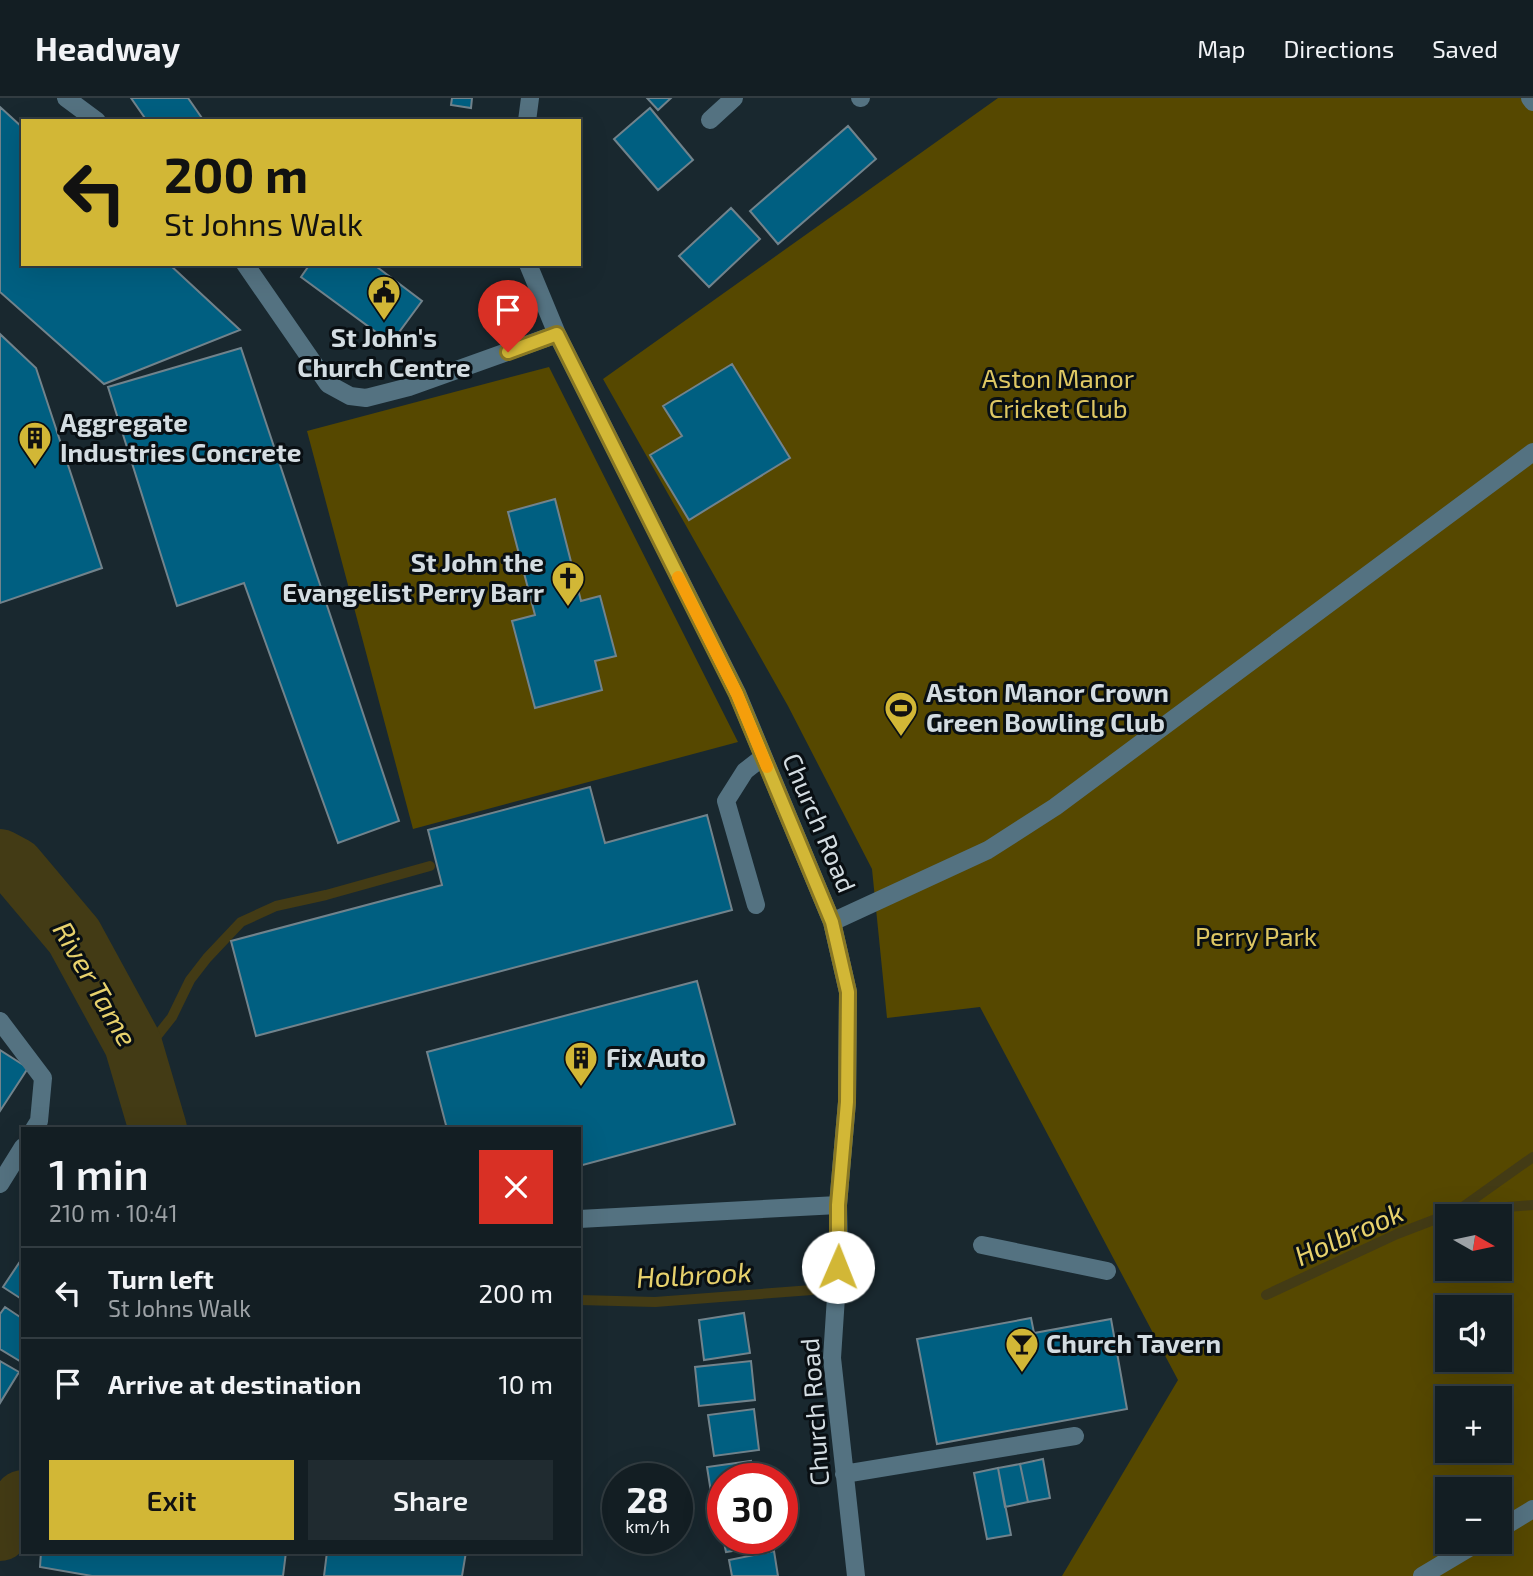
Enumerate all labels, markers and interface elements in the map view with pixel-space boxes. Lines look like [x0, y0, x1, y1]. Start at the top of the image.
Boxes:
text: Headway [35, 28, 180, 68]
text: Map [1197, 34, 1245, 63]
text: Directions [1283, 34, 1394, 63]
text: Saved [1432, 34, 1498, 63]
text: 200 m [164, 144, 308, 203]
icon: left [49, 147, 140, 238]
text: St Johns Walk [164, 204, 363, 242]
public building icon: St John's Church Centre [365, 273, 403, 322]
pin [478, 280, 538, 352]
icon: arrive [489, 291, 527, 329]
place label: St John's Church Centre [297, 321, 471, 382]
park label: Aston Manor Cricket Club [982, 362, 1134, 423]
place label: Aggregate Industries Concrete [60, 406, 301, 467]
building icon: Aggregate Industries Concrete [16, 419, 54, 468]
place label: St John the Evangelist Perry Barr [282, 546, 544, 608]
church icon: St John the Evangelist Perry Barr [549, 559, 587, 608]
place label: Aston Manor Crown Green Bowling Club [926, 676, 1169, 737]
sports icon: Aston Manor Crown Green Bowling Club [882, 689, 920, 738]
street label: Church Road [777, 748, 864, 897]
water label: River Tame [46, 915, 145, 1052]
park label: Perry Park [1195, 920, 1317, 951]
building icon: Fix Auto [562, 1039, 600, 1088]
place label: Fix Auto [606, 1041, 706, 1072]
text: 1 min [49, 1148, 149, 1198]
button: close [479, 1150, 553, 1224]
water label: Holbrook [1289, 1194, 1408, 1272]
text: 210 m · 10:41 [49, 1199, 178, 1227]
north arrow [1435, 1204, 1512, 1281]
map controls [1435, 1204, 1512, 1554]
position arrow [801, 1230, 875, 1304]
water label: Holbrook [635, 1254, 753, 1294]
text: Turn left [108, 1263, 214, 1294]
icon: left [49, 1274, 87, 1312]
text: 200 m [478, 1277, 553, 1308]
text: St Johns Walk [108, 1294, 251, 1322]
button: sound [1435, 1295, 1512, 1372]
bar icon: Church Tavern [1003, 1325, 1041, 1374]
place label: Church Tavern [1046, 1327, 1221, 1358]
street label: Church Road [793, 1337, 834, 1487]
icon: arrive [49, 1365, 87, 1403]
text: Arrive at destination [108, 1368, 361, 1399]
text: 10 m [498, 1368, 553, 1399]
button: + [1435, 1386, 1512, 1463]
button: Exit [49, 1460, 294, 1540]
button: Share [308, 1460, 553, 1540]
speed limit sign: 30 [707, 1463, 798, 1554]
button: − [1435, 1477, 1512, 1554]
text: 28 [626, 1478, 669, 1520]
text: km/h [625, 1515, 670, 1537]

